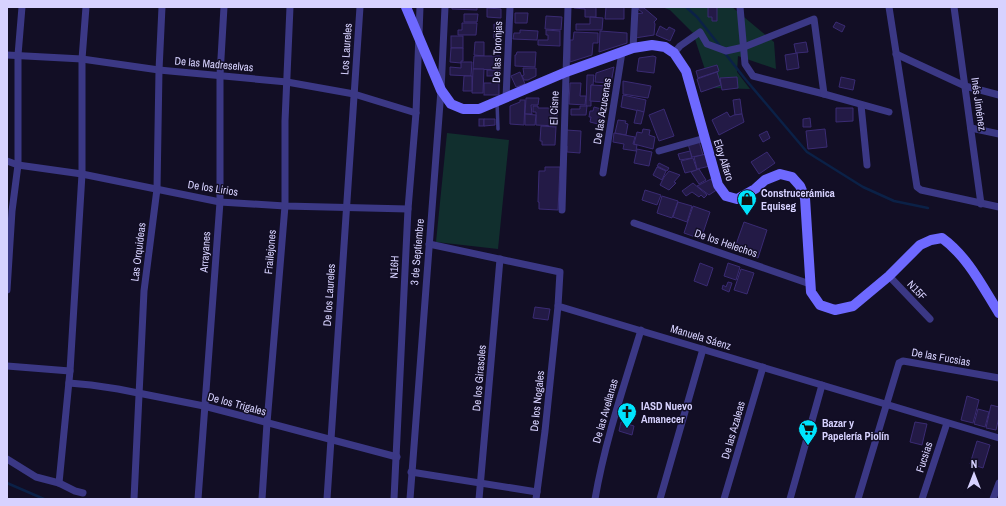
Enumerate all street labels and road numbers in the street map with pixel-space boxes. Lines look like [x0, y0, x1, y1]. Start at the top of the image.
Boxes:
street label: De las Toronjas [489, 20, 505, 83]
street label: Los Laureles [337, 22, 355, 75]
street label: De las Madreselvas [174, 54, 255, 74]
street label: De las Azucenas [590, 76, 614, 145]
street label: Inés Jiménez [968, 76, 990, 132]
street label: El Cisne [546, 91, 562, 125]
street label: Eloy Alfaro [711, 137, 737, 183]
street label: De los Lirios [187, 177, 240, 199]
street label: 3 de Septiembre [407, 218, 427, 286]
street label: Las Orquideas [127, 221, 149, 282]
street label: De los Helechos [693, 226, 760, 260]
street label: Frailejones [261, 229, 279, 275]
street label: Arrayanes [197, 231, 213, 274]
street label: N16H [386, 255, 402, 279]
street label: De los Laureles [320, 263, 338, 327]
street label: N15F [904, 277, 930, 303]
street label: Manuela Sáenz [669, 321, 733, 353]
street label: De los Girasoles [469, 344, 489, 412]
street label: De las Fucsias [910, 345, 972, 369]
street label: De los Nogales [527, 369, 547, 432]
street label: De las Avellanas [589, 377, 621, 445]
street label: De los Trigales [206, 389, 268, 419]
street label: De las Azaleas [718, 399, 748, 461]
street label: Fucsias [912, 439, 936, 474]

